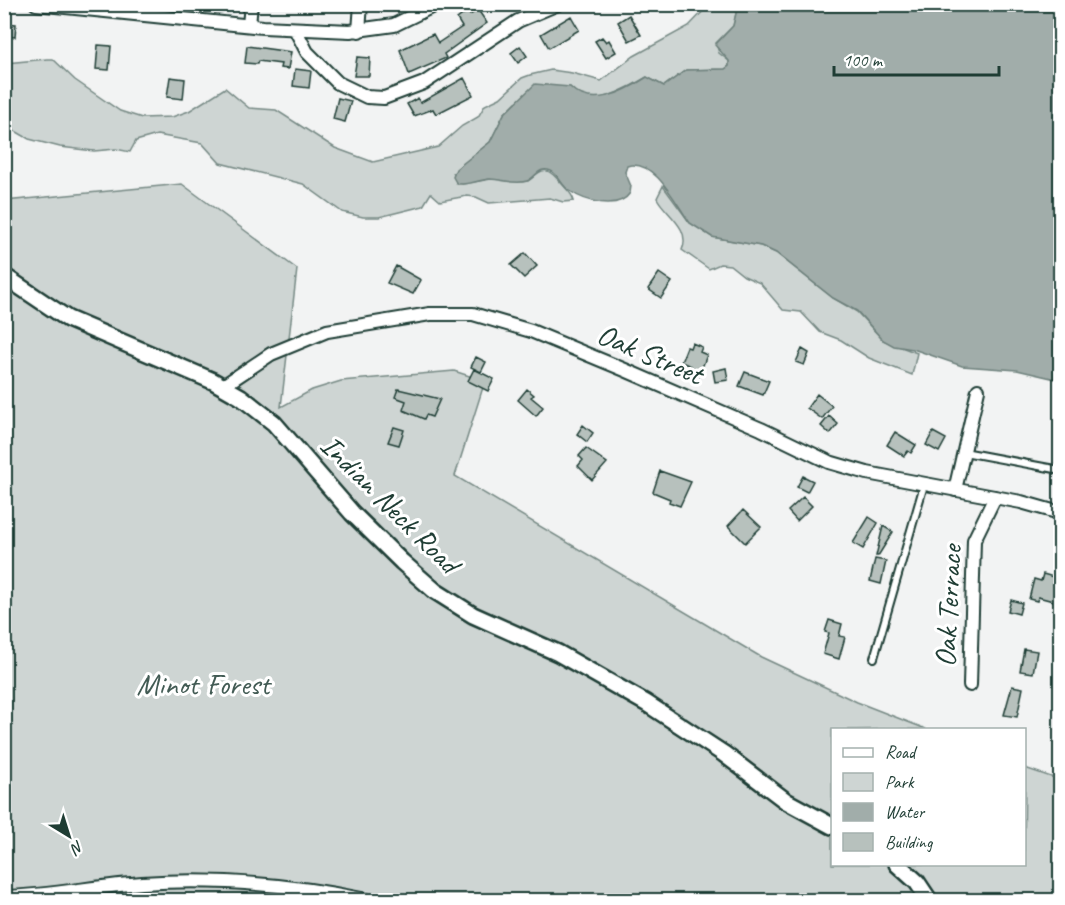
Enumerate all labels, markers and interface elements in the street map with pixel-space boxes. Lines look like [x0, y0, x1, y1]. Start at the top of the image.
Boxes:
scale bar [834, 39, 999, 77]
text: 100 m [843, 49, 884, 71]
street label: Oak Street [592, 315, 711, 394]
street label: Indian Neck Road [312, 426, 471, 585]
street label: Oak Terrace [926, 542, 970, 668]
park label: Minot Forest [136, 665, 273, 703]
legend [831, 728, 1026, 866]
text: Road [885, 741, 918, 763]
text: Park [885, 771, 915, 793]
text: Water [885, 801, 926, 823]
north arrow [39, 806, 99, 866]
text: Building [885, 831, 934, 853]
text: N [65, 836, 88, 860]

